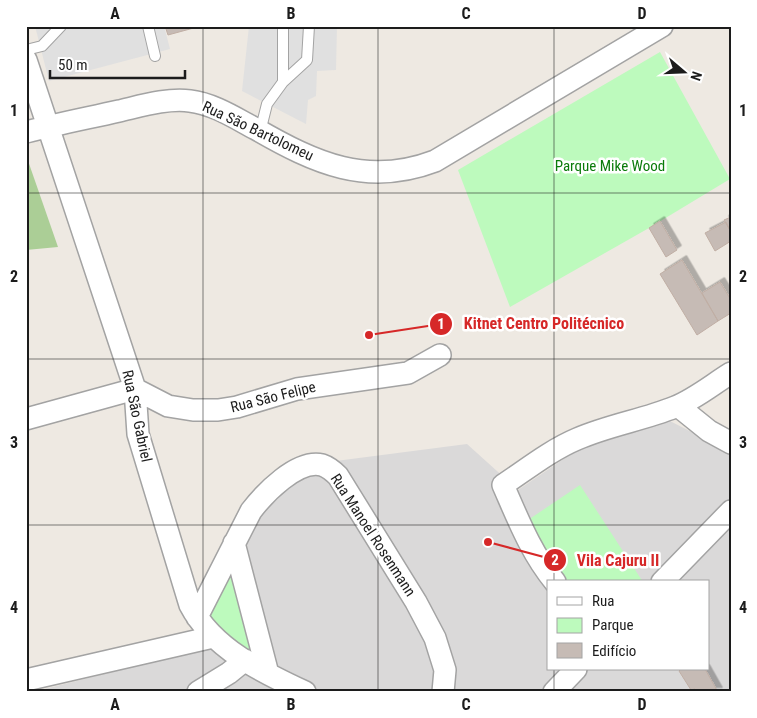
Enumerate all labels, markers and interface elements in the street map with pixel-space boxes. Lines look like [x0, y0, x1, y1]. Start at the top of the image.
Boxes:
text: A [110, 4, 120, 23]
text: B [287, 4, 296, 23]
text: C [461, 4, 471, 23]
text: D [637, 4, 647, 23]
scale bar [50, 48, 185, 80]
north arrow [660, 48, 710, 98]
text: 50 m [58, 56, 88, 74]
text: N [687, 70, 705, 83]
street label: Rua São Bartolomeu [200, 97, 316, 165]
text: 1 [10, 101, 18, 120]
text: 1 [739, 101, 747, 120]
park label: Parque Mike Wood [555, 157, 665, 175]
text: 2 [10, 267, 18, 286]
text: 2 [739, 267, 747, 286]
callout: Kitnet Centro Politécnico [429, 308, 634, 339]
text: Kitnet Centro Politécnico [464, 314, 624, 333]
text: 1 [437, 315, 445, 333]
street label: Rua São Gabriel [118, 368, 156, 464]
street label: Rua São Felipe [229, 378, 317, 416]
text: 3 [10, 433, 18, 452]
text: 3 [739, 433, 747, 452]
street label: Rua Manoel Rosenmann [327, 470, 419, 600]
callout: Vila Cajuru II [542, 544, 669, 575]
text: 2 [551, 551, 559, 569]
text: Vila Cajuru II [577, 551, 659, 570]
legend [547, 580, 710, 670]
text: Rua [592, 592, 614, 610]
text: 4 [10, 598, 18, 617]
text: 4 [739, 598, 747, 617]
text: Parque [592, 616, 634, 634]
text: Edifício [592, 642, 636, 660]
text: A [110, 695, 120, 714]
text: B [287, 695, 296, 714]
text: C [461, 695, 471, 714]
text: D [637, 695, 647, 714]

